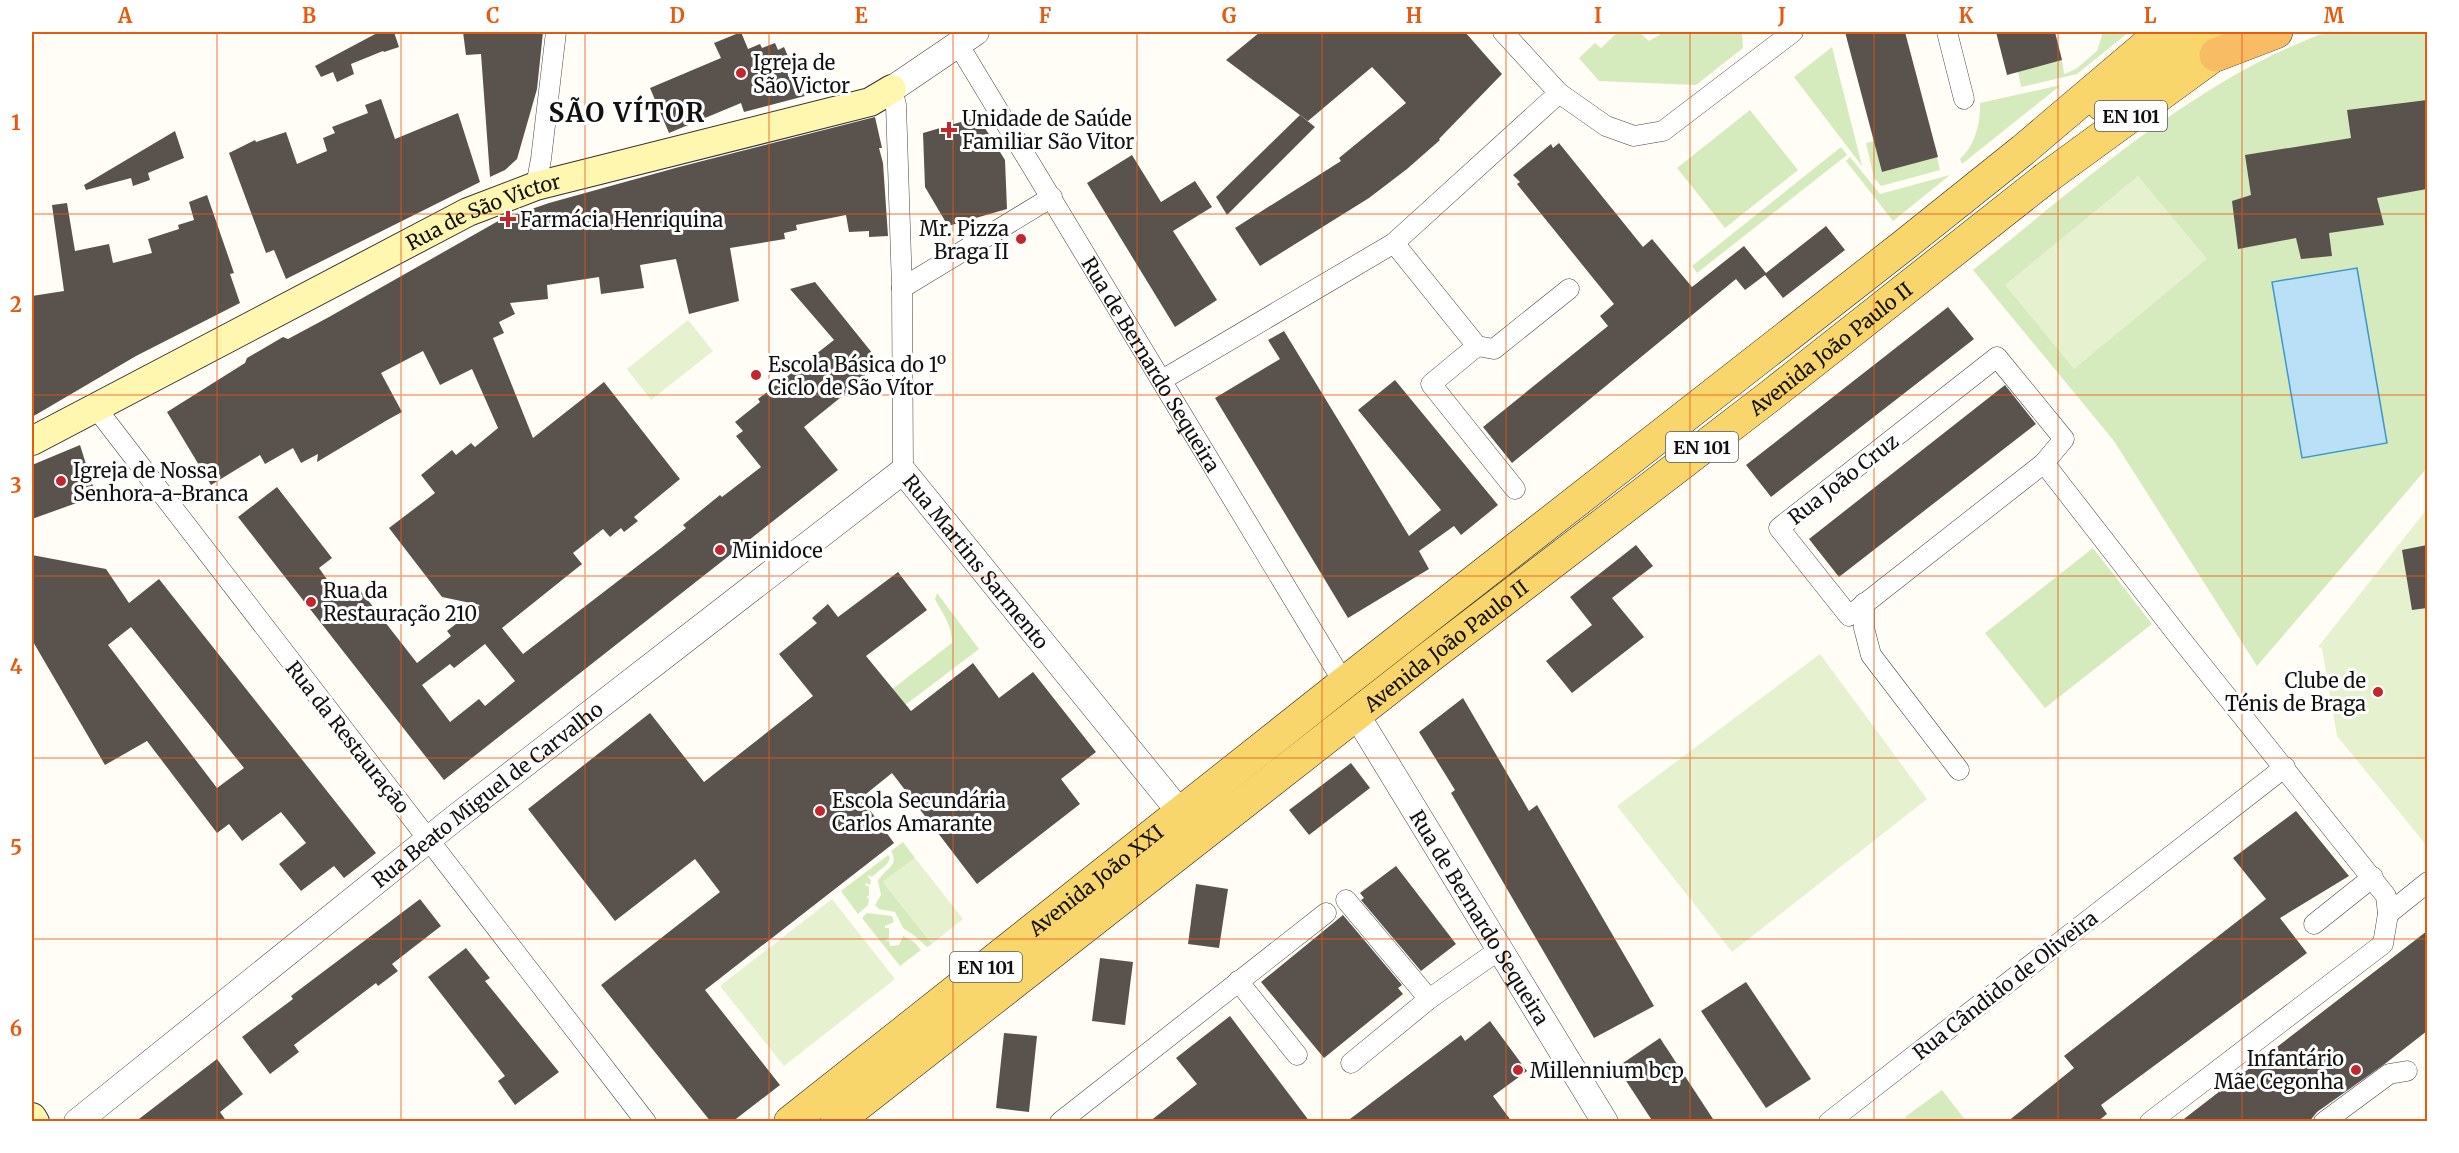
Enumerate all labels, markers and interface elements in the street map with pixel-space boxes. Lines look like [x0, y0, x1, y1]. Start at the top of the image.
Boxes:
text: A [117, 3, 133, 28]
text: B [302, 3, 316, 28]
text: C [486, 3, 500, 28]
text: D [669, 3, 685, 28]
text: E [854, 3, 868, 28]
text: F [1039, 3, 1052, 28]
text: G [1222, 3, 1237, 28]
text: H [1406, 3, 1422, 28]
text: I [1594, 3, 1602, 28]
text: J [1777, 3, 1786, 28]
text: K [1959, 3, 1974, 28]
text: L [2144, 3, 2157, 28]
text: M [2324, 3, 2345, 28]
place label: Igreja de São Victor [753, 50, 850, 98]
marker: Igreja de São Victor [734, 66, 748, 80]
district label: SÃO VÍTOR [549, 95, 705, 129]
road number: EN 101 [2095, 101, 2167, 131]
place label: Unidade de Saúde Familiar São Vitor [962, 106, 1134, 154]
text: 1 [11, 110, 21, 135]
marker: Unidade de Saúde Familiar São Vitor [940, 121, 958, 139]
street label: Rua de São Victor [401, 168, 563, 255]
place label: Farmácia Henriquina [520, 207, 724, 232]
marker: Farmácia Henriquina [501, 212, 515, 226]
place label: Mr. Pizza Braga II [919, 216, 1009, 264]
marker: Mr. Pizza Braga II [1014, 232, 1028, 246]
street label: Rua de Bernardo Sequeira [1077, 252, 1226, 477]
street label: Avenida João Paulo II [1743, 276, 1917, 421]
text: 2 [10, 292, 22, 317]
place label: Escola Básica do 1º Ciclo de São Vítor [768, 352, 946, 400]
marker: Escola Básica do 1º Ciclo de São Vítor [749, 368, 763, 382]
street label: Rua João Cruz [1783, 428, 1903, 530]
road number: EN 101 [1666, 432, 1738, 462]
place label: Igreja de Nossa Senhora-a-Branca [73, 458, 249, 506]
street label: Rua Martins Sarmento [898, 469, 1055, 654]
text: 3 [10, 473, 22, 498]
marker: Igreja de Nossa Senhora-a-Branca [54, 474, 68, 488]
place label: Minidoce [732, 538, 823, 563]
marker: Minidoce [713, 543, 727, 557]
street label: Avenida João Paulo II [1358, 574, 1533, 717]
place label: Rua da Restauração 210 [323, 578, 477, 626]
marker: Rua da Restauração 210 [304, 595, 318, 609]
text: 4 [10, 654, 23, 679]
street label: Rua da Restauração [281, 656, 415, 818]
place label: Clube de Ténis de Braga [2225, 668, 2366, 716]
marker: Clube de Ténis de Braga [2371, 685, 2385, 699]
street label: Rua Beato Miguel de Carvalho [367, 696, 608, 892]
place label: Escola Secundária Carlos Amarante [832, 788, 1006, 836]
marker: Escola Secundária Carlos Amarante [813, 804, 827, 818]
street label: Rua de Bernardo Sequeira [1405, 805, 1555, 1029]
street label: Avenida João XXI [1023, 819, 1168, 941]
text: 5 [10, 835, 22, 860]
street label: Rua Cândido de Oliveira [1908, 905, 2103, 1065]
road number: EN 101 [950, 952, 1022, 982]
text: 6 [10, 1016, 22, 1041]
place label: Infantário Mãe Cegonha [2214, 1046, 2344, 1094]
place label: Millennium bcp [1530, 1058, 1684, 1083]
marker: Millennium bcp [1511, 1063, 1525, 1077]
marker: Infantário Mãe Cegonha [2349, 1063, 2363, 1077]

